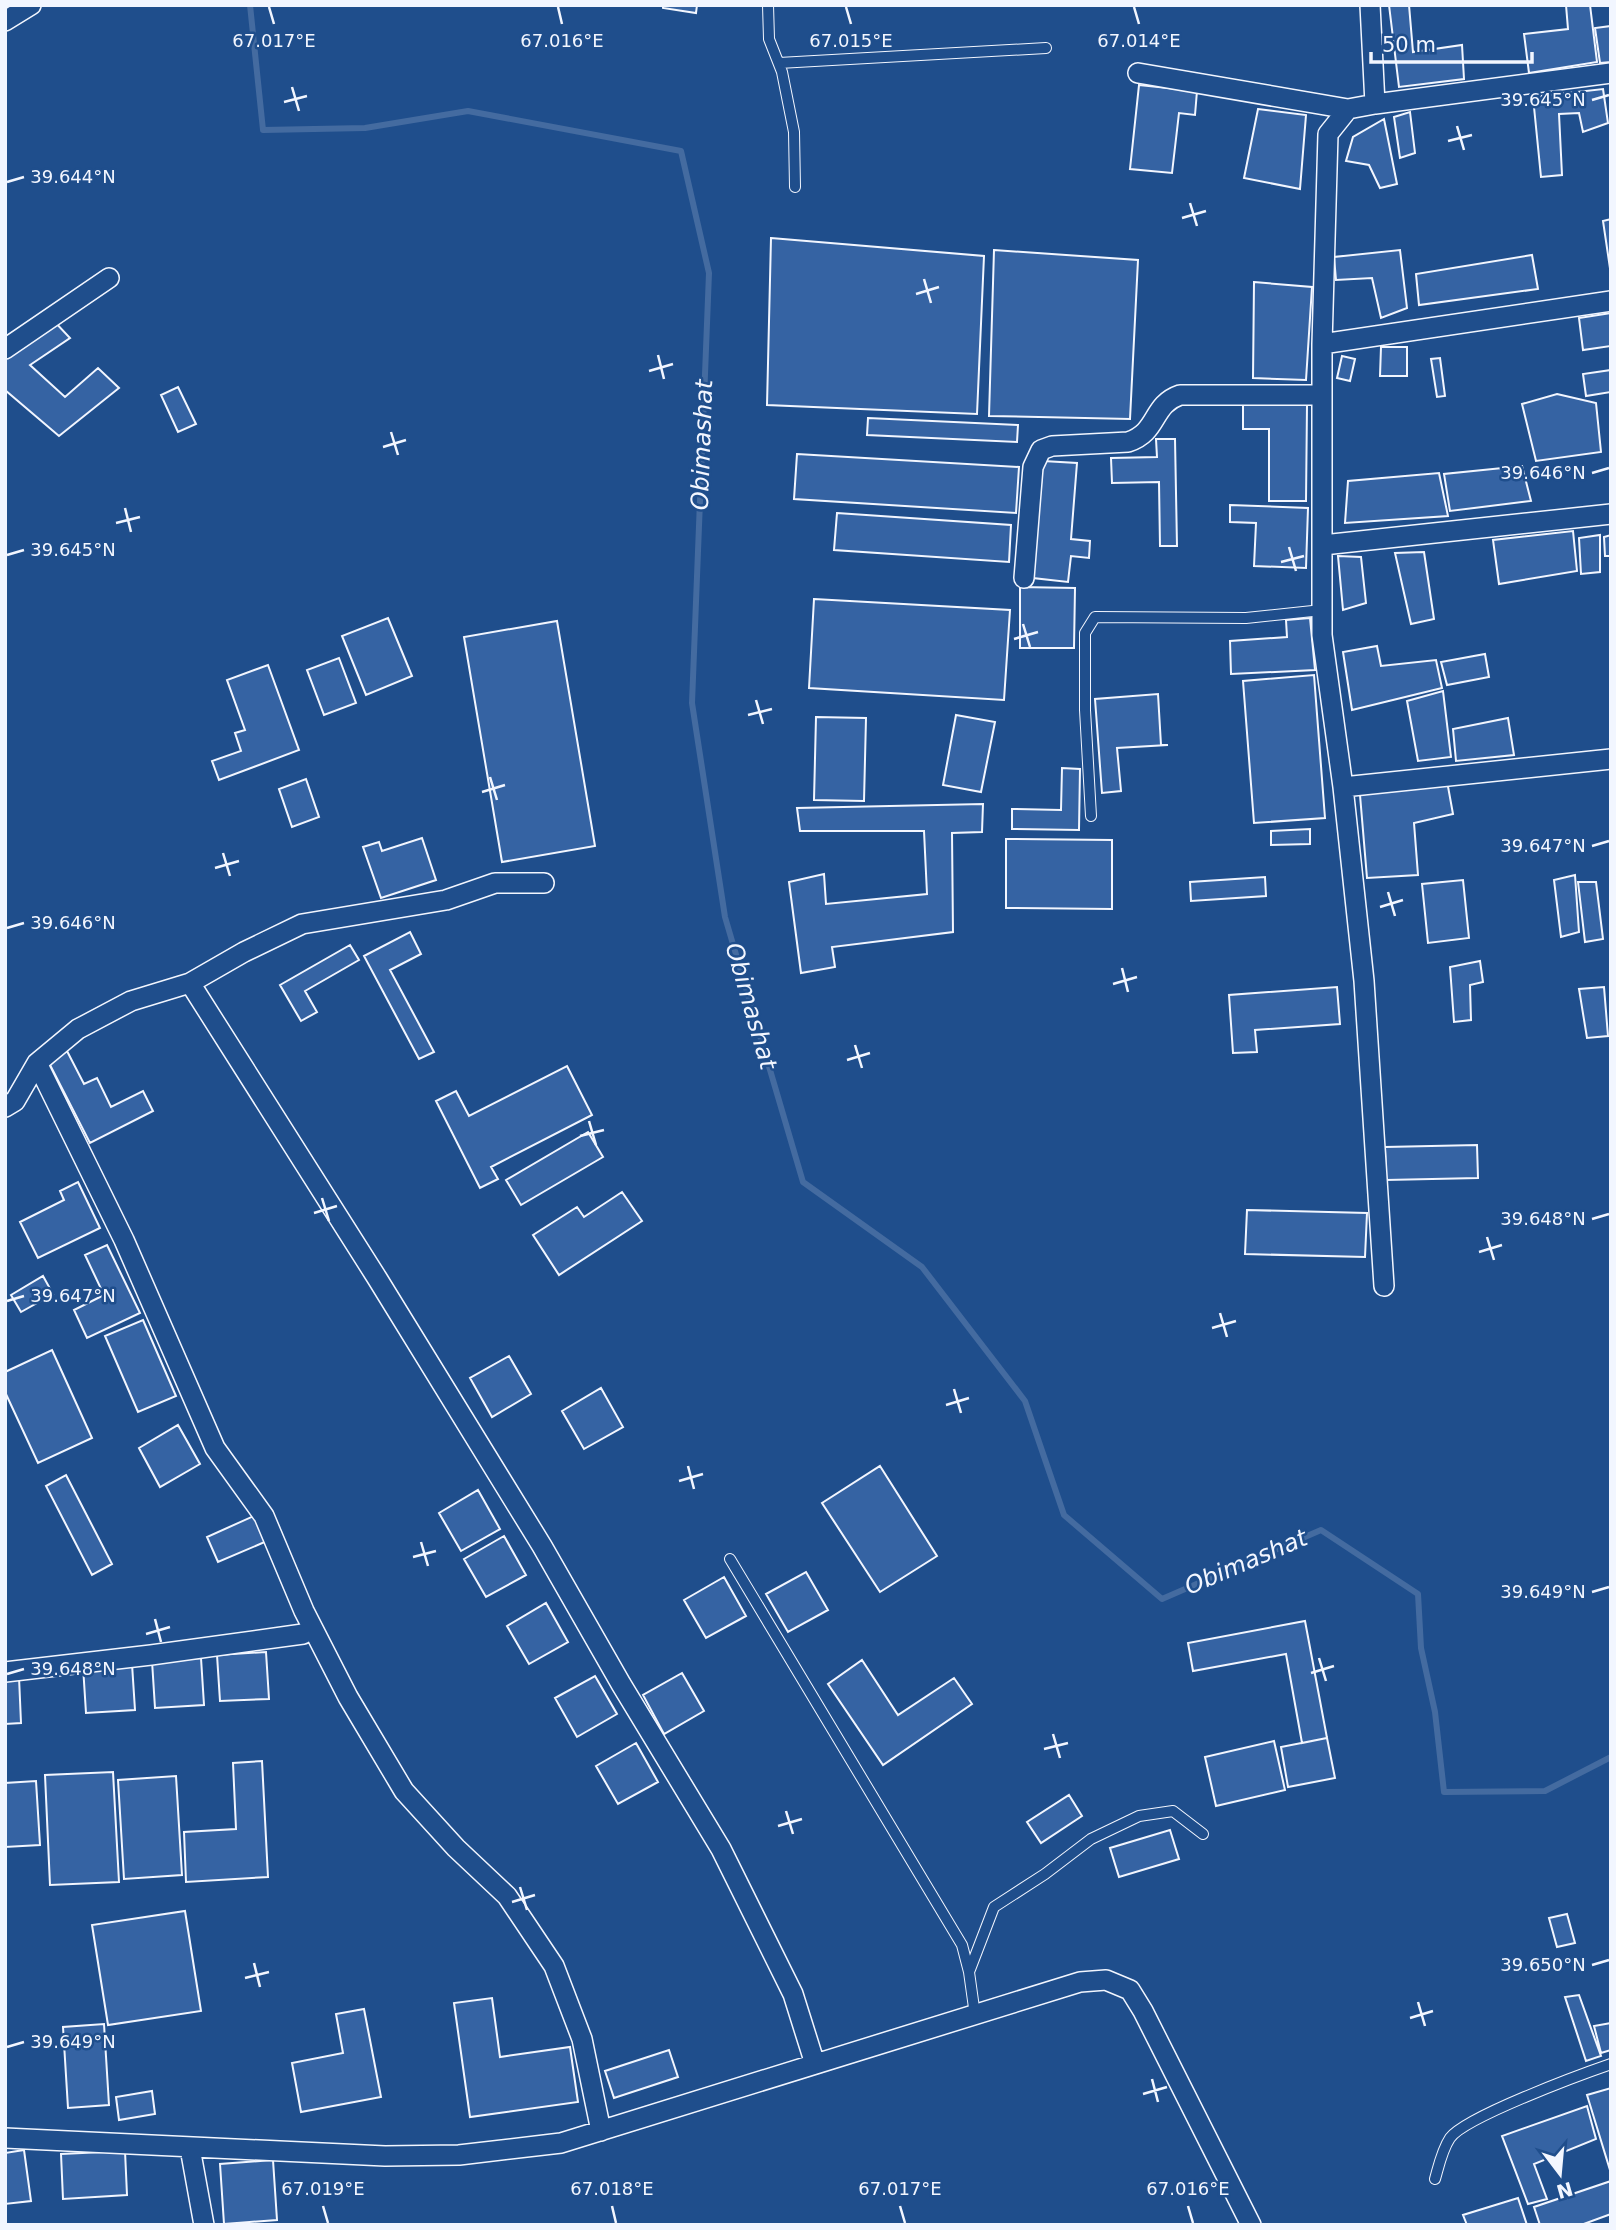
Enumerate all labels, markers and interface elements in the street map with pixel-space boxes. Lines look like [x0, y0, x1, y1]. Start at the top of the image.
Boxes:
scale bar [1371, 21, 1532, 65]
text: 67.017°E [232, 30, 316, 51]
text: 67.016°E [520, 30, 604, 51]
text: 67.015°E [809, 30, 893, 51]
text: 67.014°E [1097, 30, 1181, 51]
text: 50 m [1382, 33, 1436, 57]
text: 39.645°N [1500, 89, 1586, 110]
text: 39.644°N [30, 166, 116, 187]
water label: Obimashat [686, 378, 718, 511]
text: 39.646°N [1500, 462, 1586, 483]
text: 39.645°N [30, 539, 116, 560]
text: 39.647°N [1500, 835, 1586, 856]
text: 39.646°N [30, 912, 116, 933]
water label: Obimashat [720, 939, 783, 1074]
text: 39.648°N [1500, 1208, 1586, 1229]
text: 39.647°N [30, 1285, 116, 1306]
water label: Obimashat [1180, 1523, 1313, 1600]
text: 39.649°N [1500, 1581, 1586, 1602]
text: 39.648°N [30, 1658, 116, 1679]
text: 39.650°N [1500, 1954, 1586, 1975]
text: 39.649°N [30, 2031, 116, 2052]
north arrow [1525, 2139, 1595, 2209]
text: 67.019°E [281, 2178, 365, 2199]
text: 67.018°E [570, 2178, 654, 2199]
text: 67.017°E [858, 2178, 942, 2199]
text: 67.016°E [1146, 2178, 1230, 2199]
text: N [1554, 2178, 1575, 2203]

